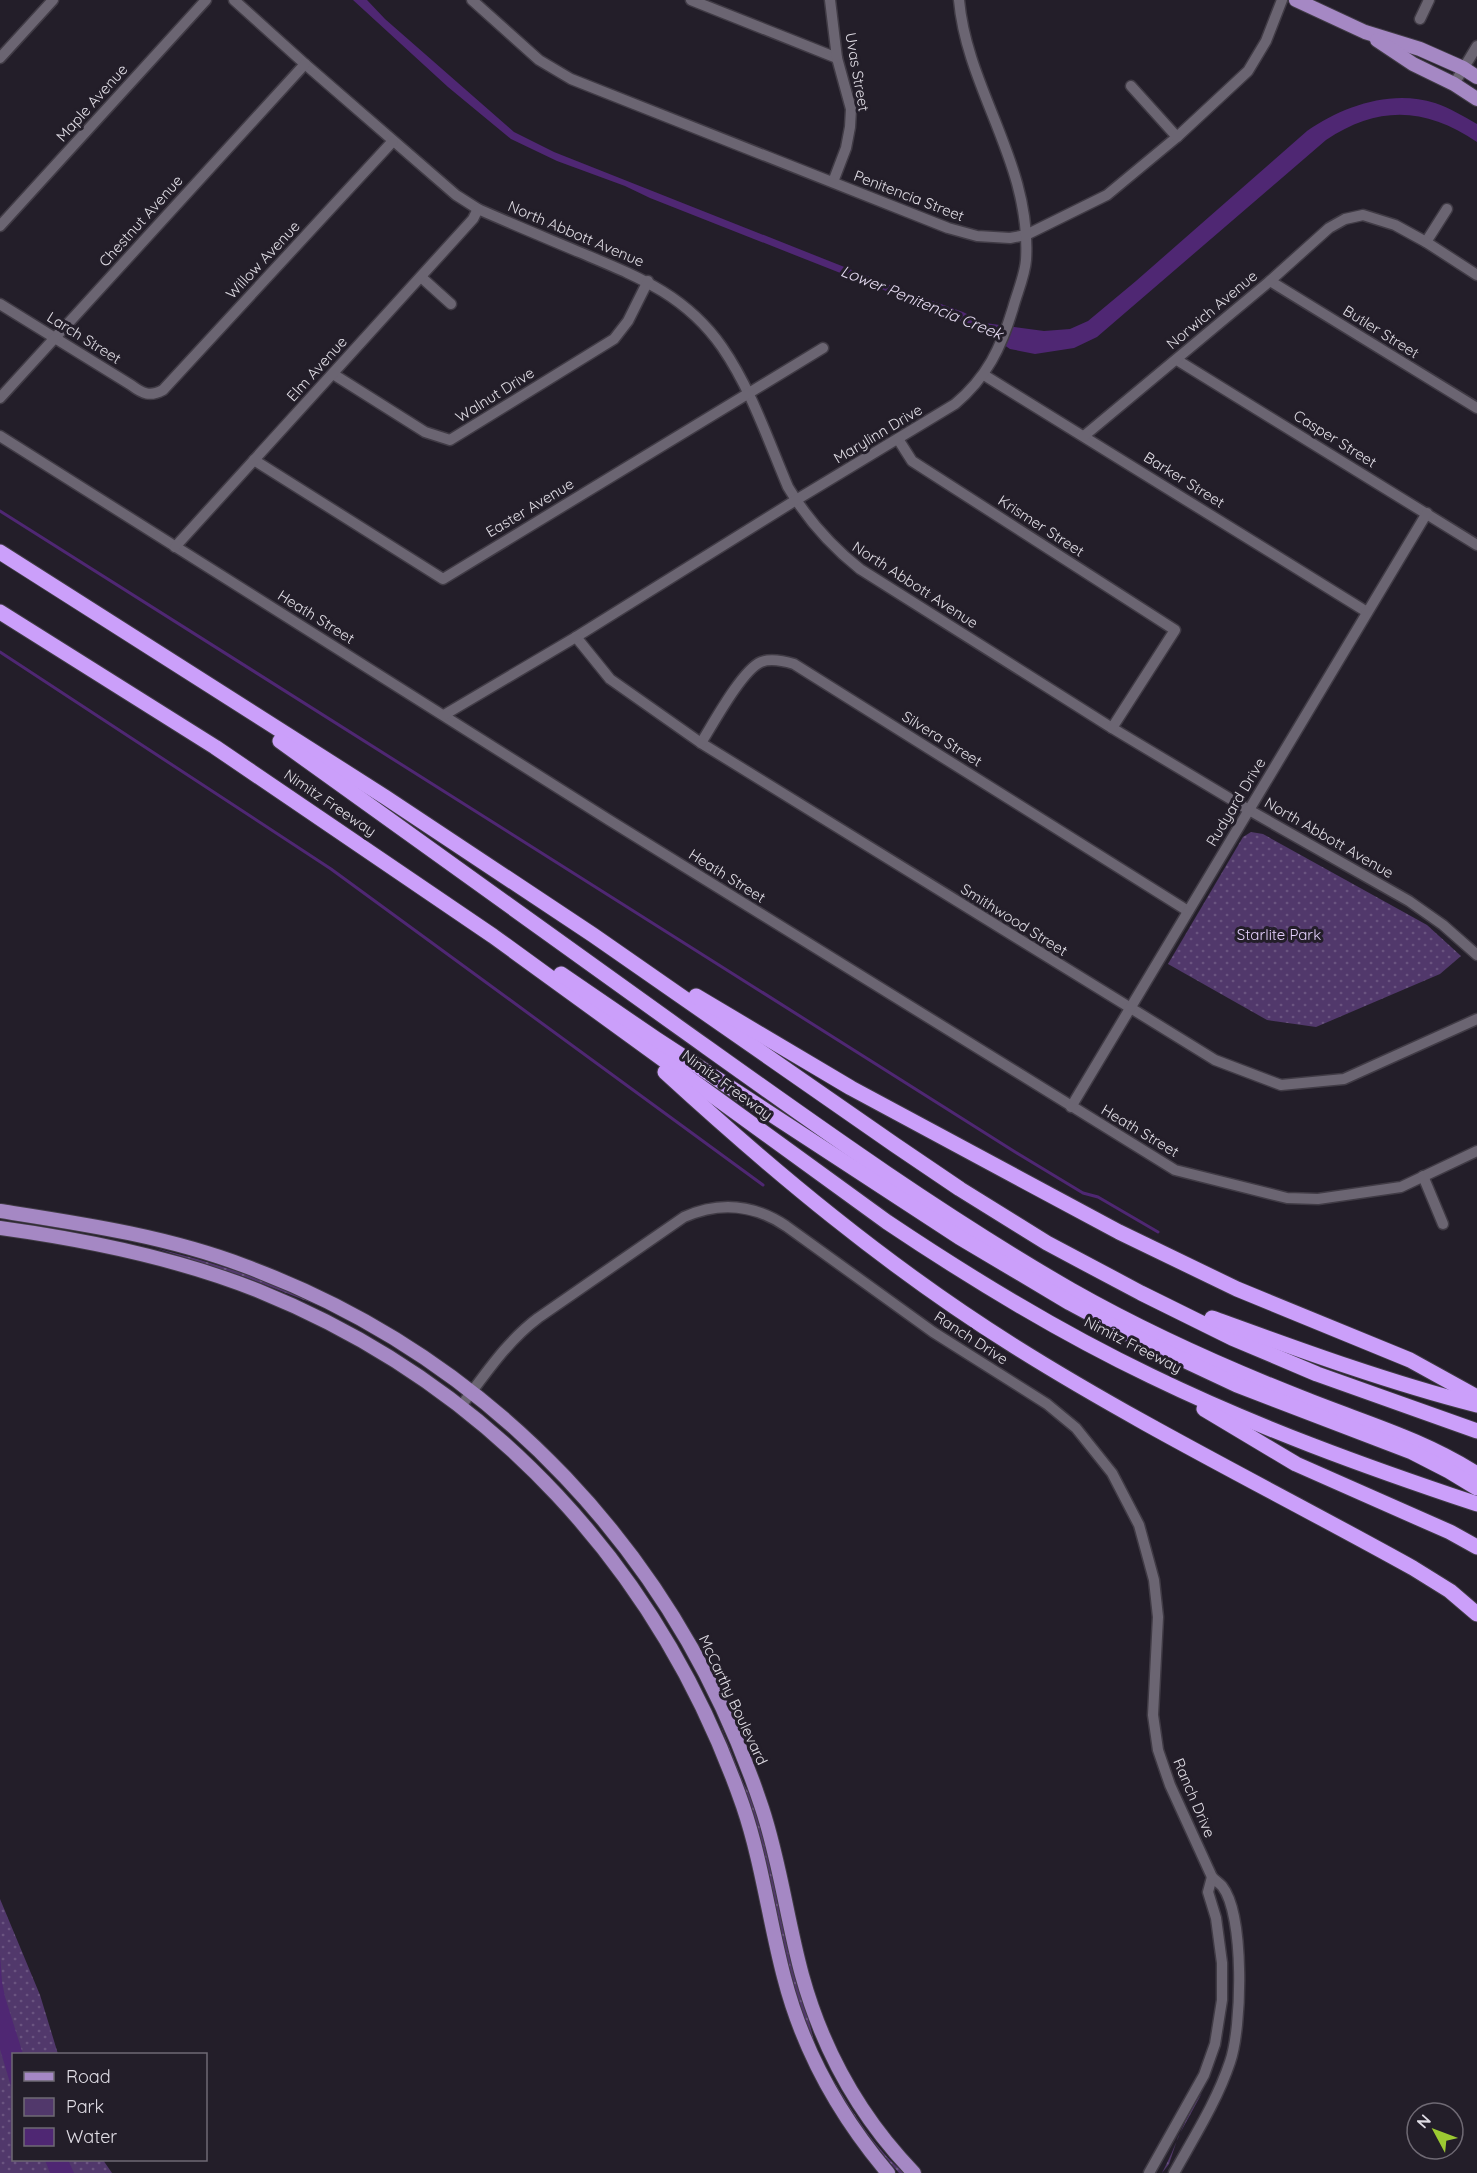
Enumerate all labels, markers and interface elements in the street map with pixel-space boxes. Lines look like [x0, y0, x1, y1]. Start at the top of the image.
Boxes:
street label: Uvas Street [841, 31, 874, 113]
street label: Maple Avenue [52, 60, 131, 145]
street label: Penitencia Street [851, 166, 967, 225]
street label: Chestnut Avenue [95, 171, 187, 270]
street label: North Abbott Avenue [505, 196, 647, 271]
street label: Willow Avenue [222, 217, 304, 303]
water label: Lower Penitencia Creek [838, 260, 1007, 344]
street label: Norwich Avenue [1162, 266, 1261, 353]
street label: Butler Street [1340, 301, 1423, 362]
street label: Larch Street [44, 307, 125, 368]
street label: Elm Avenue [282, 332, 351, 405]
street label: Walnut Drive [452, 363, 538, 426]
street label: Marylinn Drive [830, 400, 925, 467]
street label: Casper Street [1290, 406, 1380, 472]
street label: Barker Street [1140, 447, 1228, 512]
street label: Easter Avenue [482, 474, 577, 541]
street label: Krismer Street [995, 491, 1088, 561]
street label: North Abbott Avenue [849, 537, 982, 632]
street label: Heath Street [274, 585, 358, 648]
street label: Silvera Street [899, 706, 986, 771]
street label: Rudyard Drive [1202, 754, 1269, 849]
street label: Nimitz Freeway [281, 765, 380, 840]
street label: North Abbott Avenue [1261, 793, 1397, 882]
street label: Heath Street [685, 844, 769, 907]
street label: Smithwood Street [957, 879, 1071, 960]
park label: Starlite Park [1237, 925, 1321, 944]
street label: Nimitz Freeway [678, 1045, 776, 1124]
street label: Heath Street [1098, 1100, 1182, 1161]
street label: Ranch Drive [931, 1307, 1012, 1369]
street label: Nimitz Freeway [1081, 1312, 1185, 1377]
street label: McCarthy Boulevard [695, 1632, 772, 1768]
street label: Ranch Drive [1169, 1755, 1220, 1840]
legend [12, 2053, 207, 2161]
text: Road [66, 2065, 111, 2088]
text: Park [66, 2095, 104, 2118]
north arrow [1405, 2101, 1465, 2161]
text: N [1412, 2110, 1435, 2132]
text: Water [66, 2125, 117, 2148]

